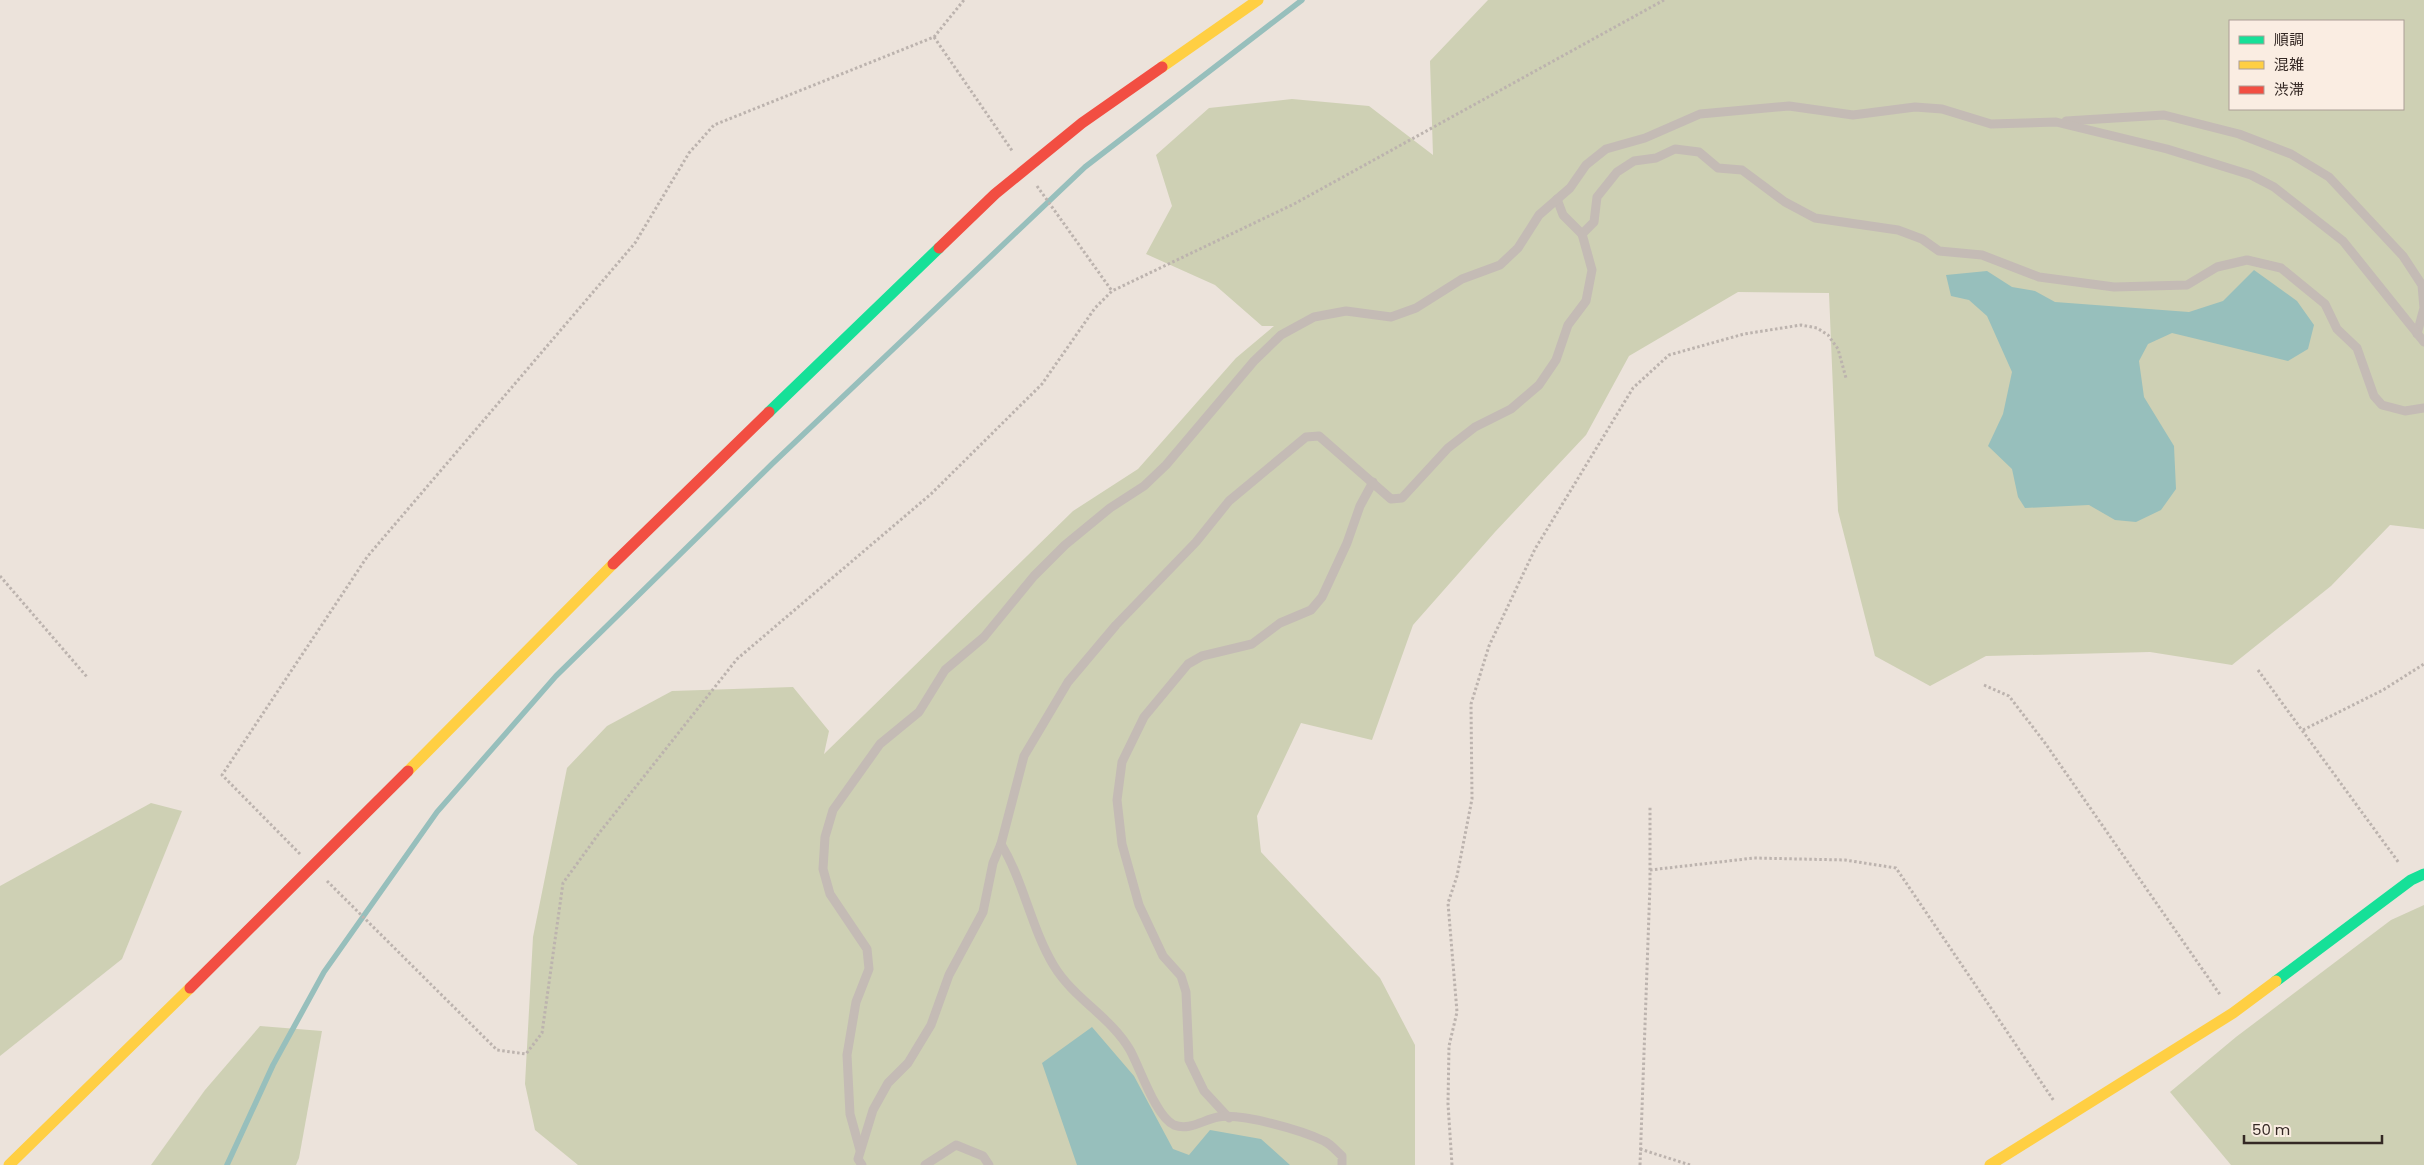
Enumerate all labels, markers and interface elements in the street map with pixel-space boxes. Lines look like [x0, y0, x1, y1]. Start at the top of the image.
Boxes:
legend [2229, 20, 2404, 110]
text: 順調 [2274, 29, 2304, 50]
text: 混雑 [2274, 54, 2304, 75]
text: 渋滞 [2274, 79, 2304, 100]
scale bar [2244, 1112, 2382, 1144]
text: 50 m [2252, 1119, 2290, 1140]

